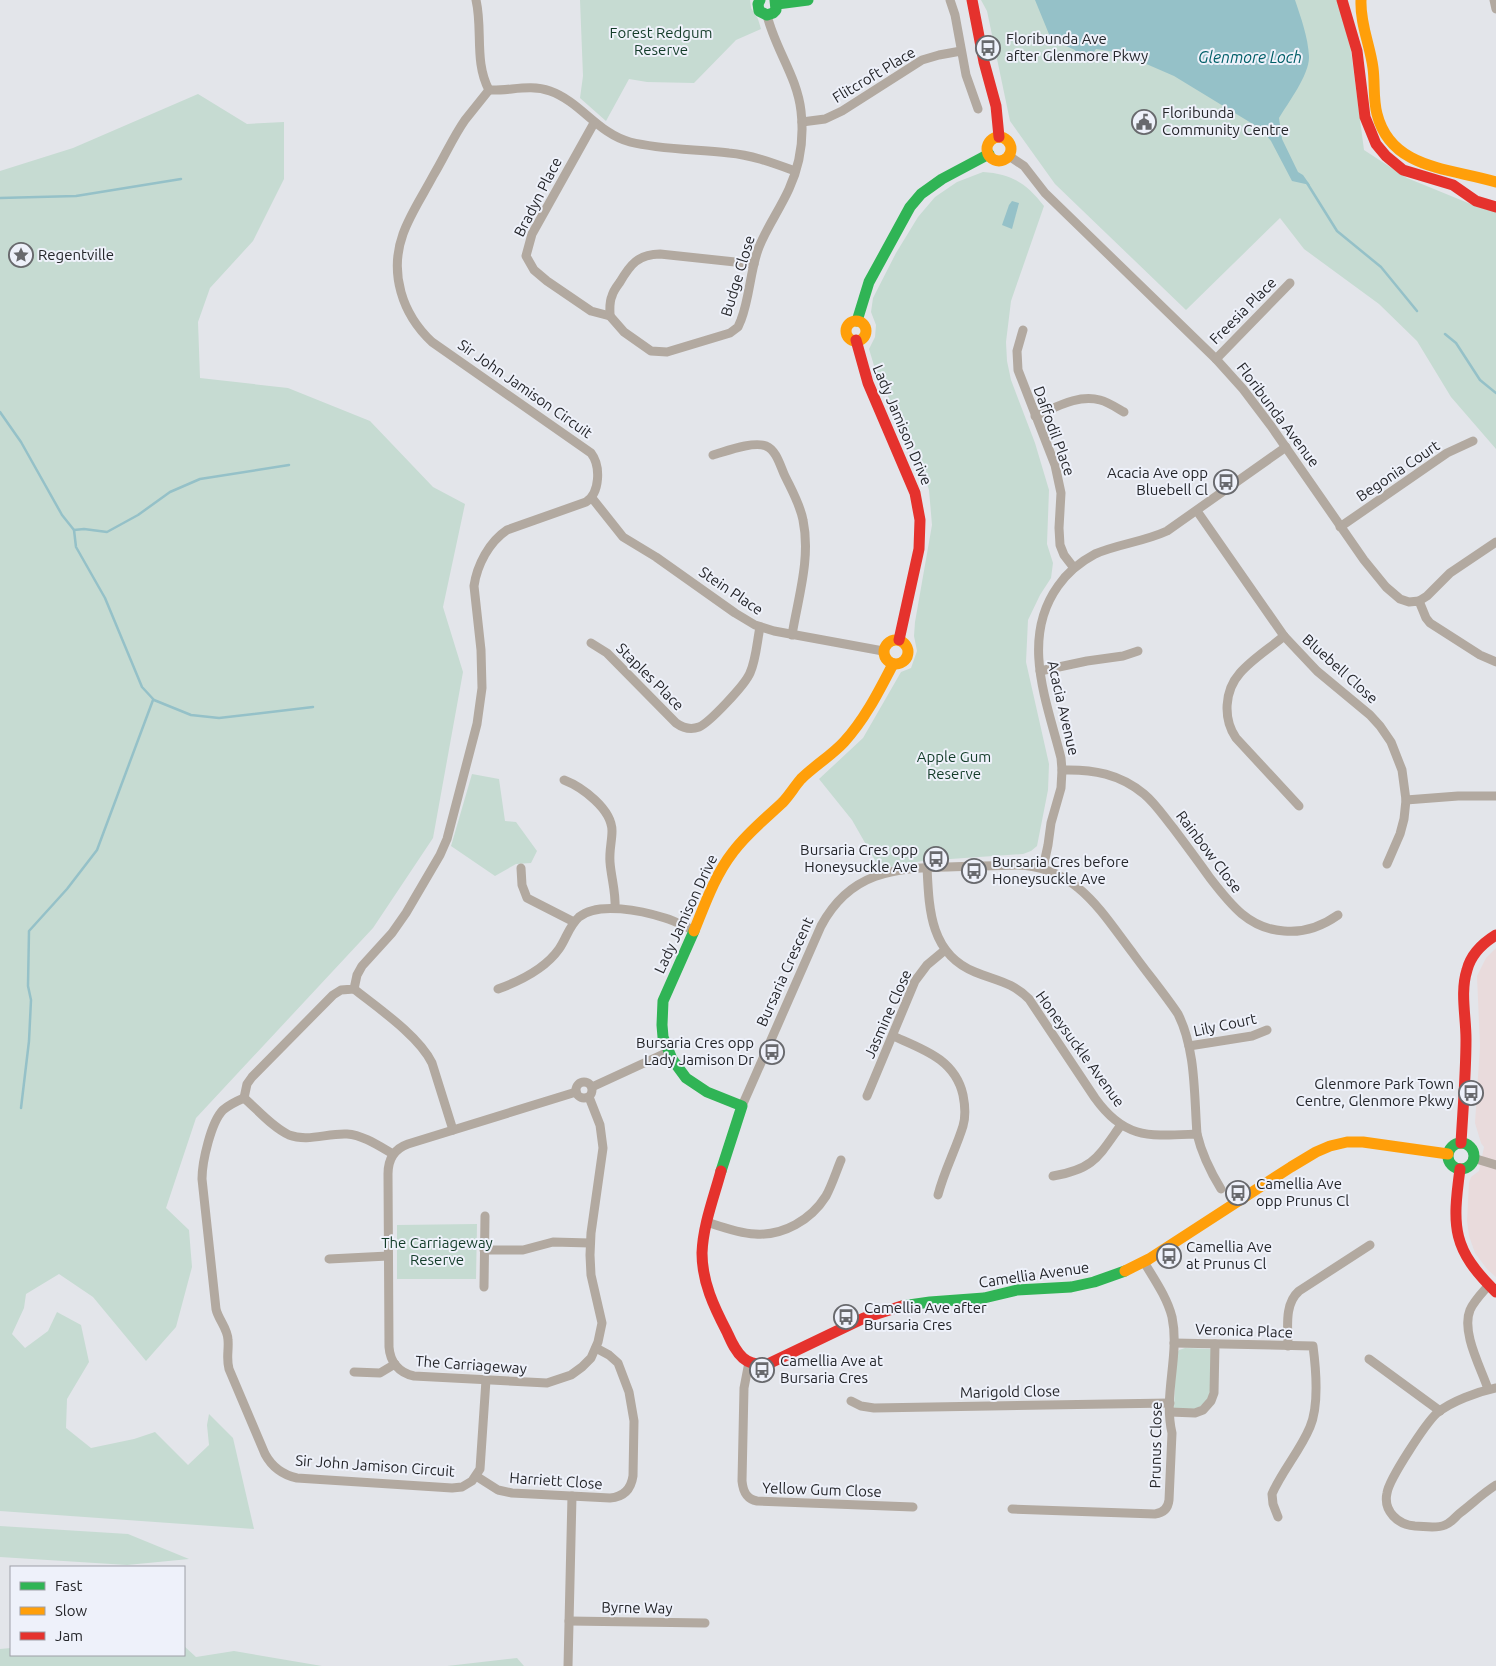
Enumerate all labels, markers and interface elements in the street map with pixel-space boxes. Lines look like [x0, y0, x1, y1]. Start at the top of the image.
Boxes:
park label: Forest Redgum Reserve [610, 24, 712, 58]
place label: Floribunda Ave after Glenmore Pkwy [1006, 30, 1148, 64]
bus stop icon: Floribunda Ave after Glenmore Pkwy [975, 35, 1001, 61]
street label: Flitcroft Place [829, 43, 918, 106]
water label: Glenmore Loch [1198, 48, 1302, 66]
place label: Floribunda Community Centre [1162, 104, 1289, 138]
public building icon: Floribunda Community Centre [1131, 109, 1157, 135]
street label: Bradyn Place [510, 154, 565, 239]
street label: Budge Close [717, 233, 758, 318]
place icon: Regentville [8, 242, 34, 268]
place label: Regentville [38, 246, 114, 263]
street label: Freesia Place [1206, 274, 1279, 347]
street label: Sir John Jamison Circuit [455, 336, 596, 441]
street label: Floribunda Avenue [1234, 359, 1323, 470]
street label: Lady Jamison Drive [869, 362, 936, 488]
street label: Daffodil Place [1030, 384, 1079, 478]
street label: Begonia Court [1353, 436, 1443, 505]
place label: Acacia Ave opp Bluebell Cl [1107, 464, 1208, 498]
bus stop icon: Acacia Ave opp Bluebell Cl [1213, 469, 1239, 495]
street label: Stein Place [696, 563, 767, 618]
street label: Bluebell Close [1299, 630, 1381, 707]
street label: Staples Place [613, 639, 688, 714]
street label: Acacia Avenue [1044, 659, 1083, 757]
park label: Apple Gum Reserve [917, 748, 991, 782]
street label: Rainbow Close [1173, 807, 1246, 896]
place label: Bursaria Cres opp Honeysuckle Ave [800, 841, 918, 875]
bus stop icon: Bursaria Cres opp Honeysuckle Ave [923, 846, 949, 872]
street label: Lady Jamison Drive [651, 852, 721, 976]
place label: Bursaria Cres before Honeysuckle Ave [992, 853, 1129, 887]
bus stop icon: Bursaria Cres before Honeysuckle Ave [961, 858, 987, 884]
street label: Bursaria Crescent [753, 914, 816, 1029]
street label: Jasmine Close [860, 967, 915, 1061]
street label: Honeysuckle Avenue [1033, 987, 1128, 1110]
street label: Lily Court [1192, 1010, 1258, 1039]
place label: Bursaria Cres opp Lady Jamison Dr [636, 1034, 754, 1068]
bus stop icon: Bursaria Cres opp Lady Jamison Dr [759, 1039, 785, 1065]
place label: Glenmore Park Town Centre, Glenmore Pkwy [1295, 1075, 1454, 1109]
bus stop icon: Glenmore Park Town Centre, Glenmore Pkwy [1458, 1080, 1484, 1106]
place label: Camellia Ave opp Prunus Cl [1256, 1175, 1349, 1209]
bus stop icon: Camellia Ave opp Prunus Cl [1225, 1180, 1251, 1206]
park label: The Carriageway Reserve [381, 1234, 493, 1268]
place label: Camellia Ave at Prunus Cl [1186, 1238, 1272, 1272]
bus stop icon: Camellia Ave at Prunus Cl [1156, 1243, 1182, 1269]
street label: Camellia Avenue [978, 1258, 1090, 1291]
place label: Camellia Ave after Bursaria Cres [864, 1299, 987, 1333]
bus stop icon: Camellia Ave after Bursaria Cres [833, 1304, 859, 1330]
street label: Veronica Place [1195, 1320, 1293, 1341]
street label: The Carriageway [415, 1352, 527, 1377]
place label: Camellia Ave at Bursaria Cres [780, 1352, 883, 1386]
bus stop icon: Camellia Ave at Bursaria Cres [749, 1357, 775, 1383]
street label: Marigold Close [960, 1382, 1060, 1401]
street label: Prunus Close [1146, 1401, 1165, 1489]
street label: Sir John Jamison Circuit [295, 1451, 455, 1480]
street label: Harriett Close [509, 1469, 603, 1492]
street label: Yellow Gum Close [762, 1479, 882, 1500]
legend [10, 1566, 185, 1656]
text: Fast [55, 1577, 83, 1594]
street label: Byrne Way [601, 1598, 673, 1617]
text: Slow [55, 1602, 88, 1619]
text: Jam [55, 1627, 83, 1644]

